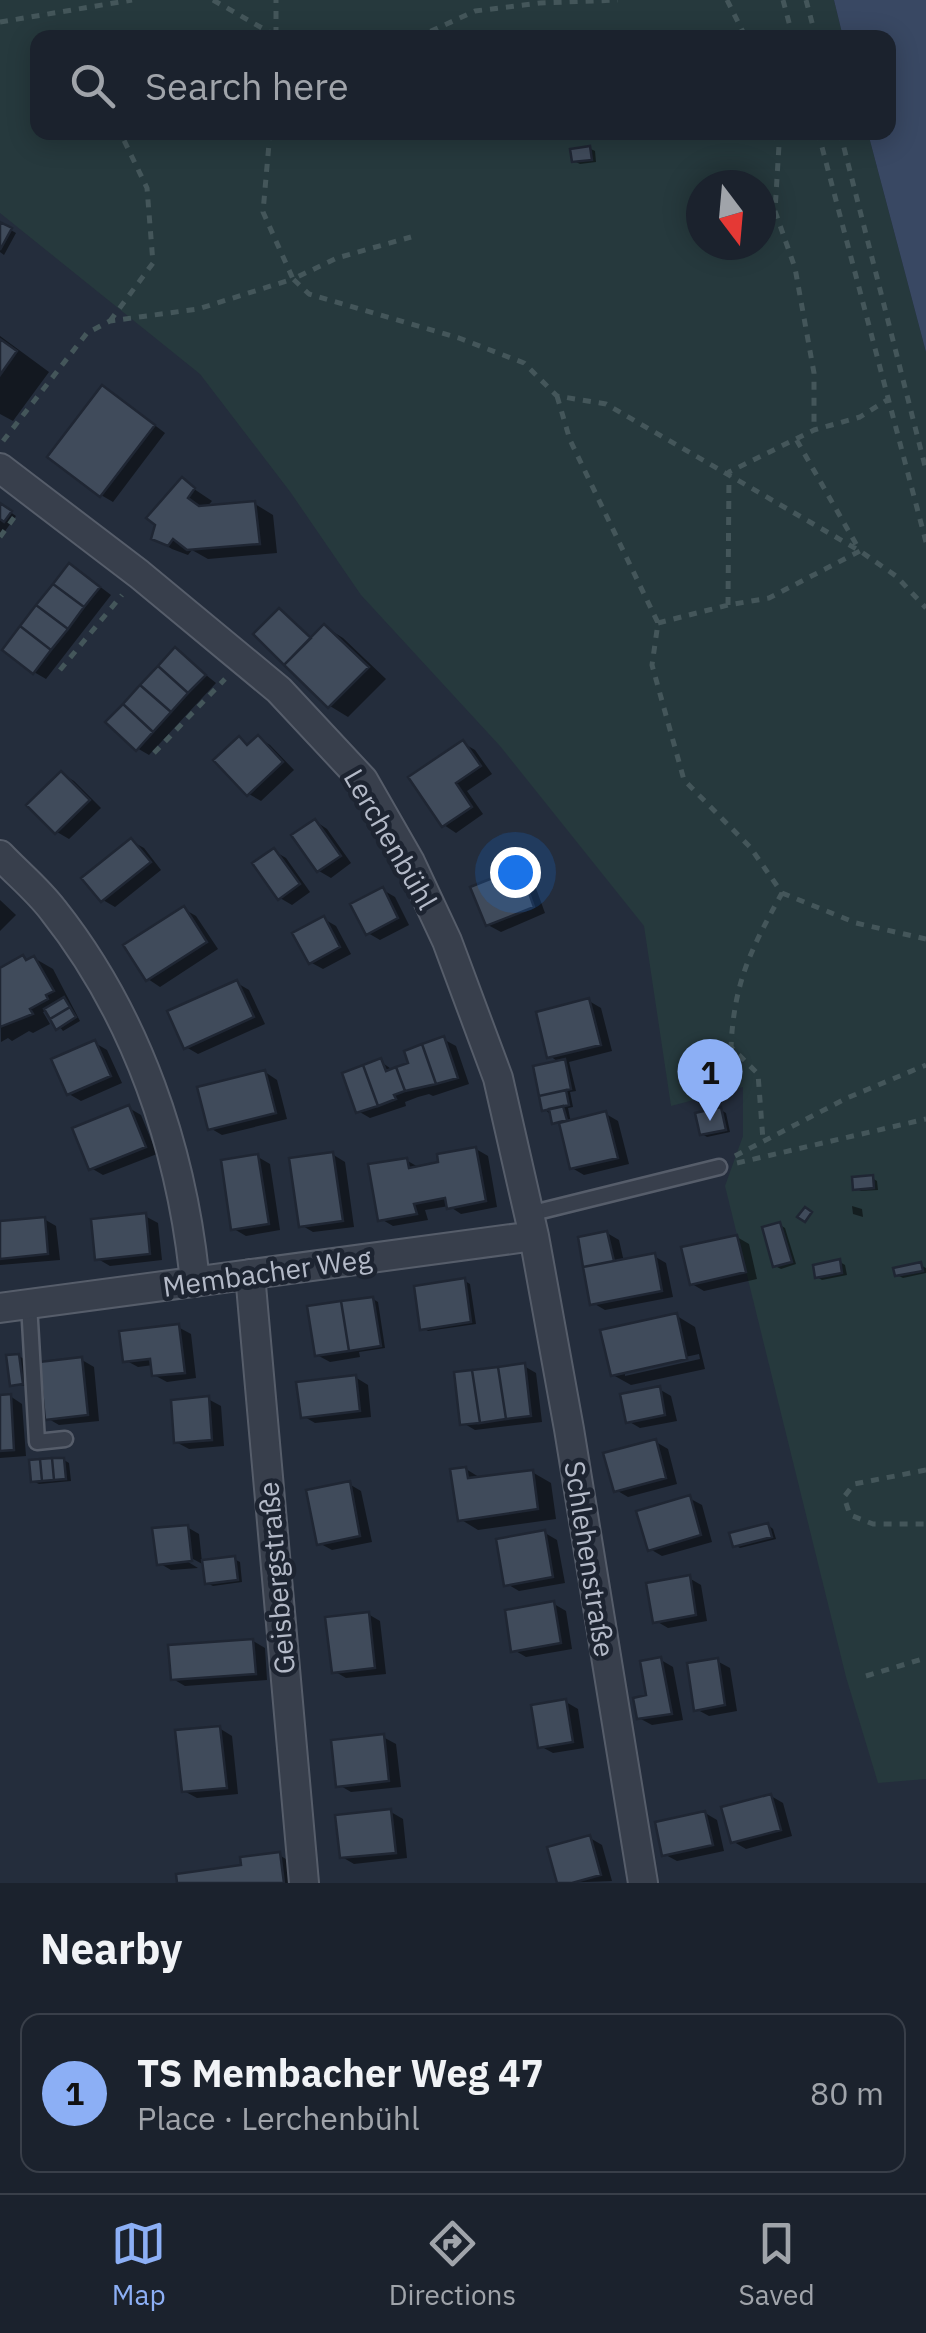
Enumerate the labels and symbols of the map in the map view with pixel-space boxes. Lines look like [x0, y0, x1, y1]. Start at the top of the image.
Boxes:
north arrow [686, 170, 776, 260]
street label: Lerchenbühl [336, 762, 446, 916]
your location [490, 847, 541, 898]
pin: 1 [678, 1038, 742, 1121]
street label: Membacher Weg [160, 1239, 374, 1305]
street label: Schlehenstraße [556, 1458, 624, 1660]
street label: Geisbergstraße [249, 1480, 303, 1676]

